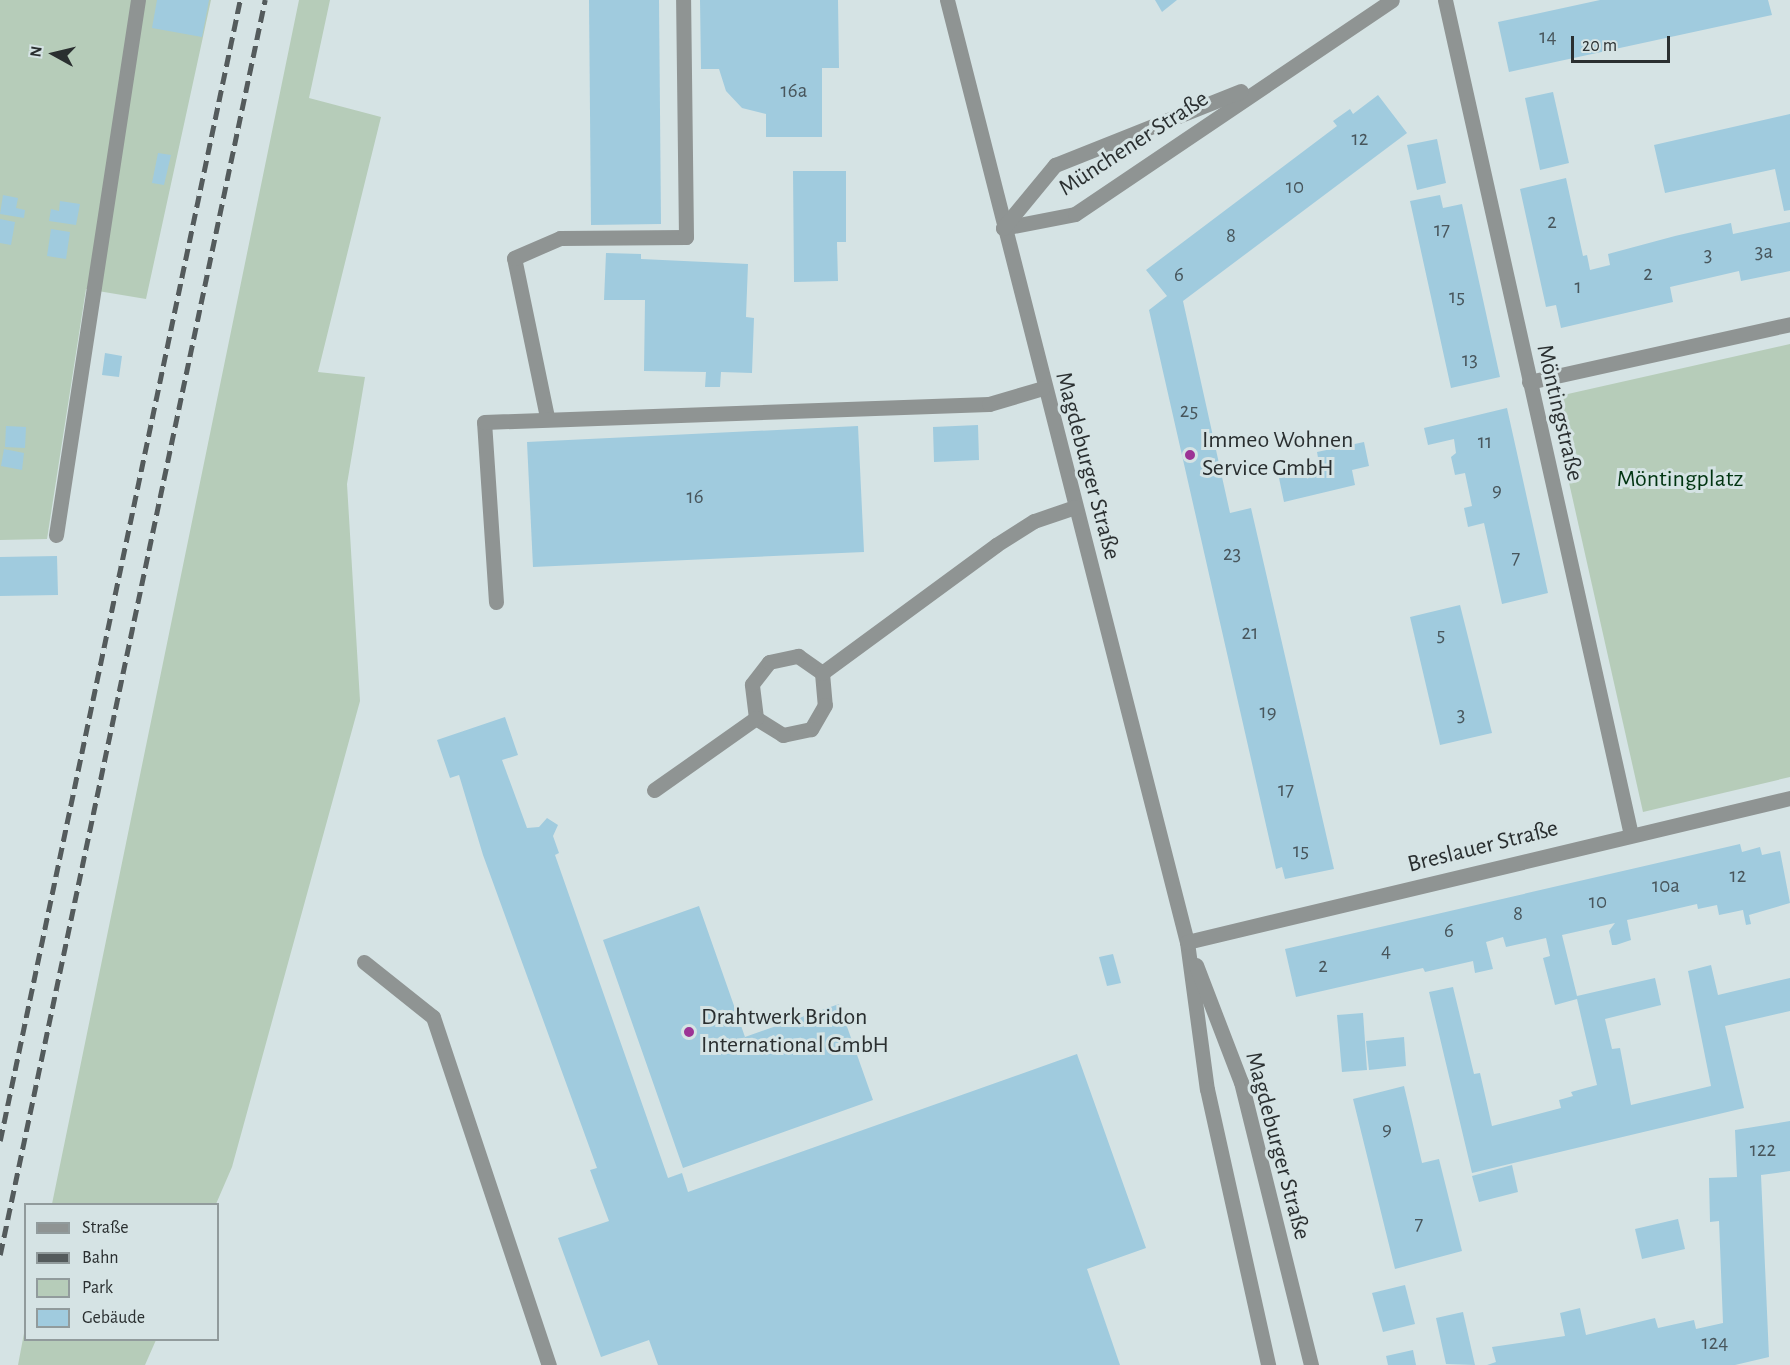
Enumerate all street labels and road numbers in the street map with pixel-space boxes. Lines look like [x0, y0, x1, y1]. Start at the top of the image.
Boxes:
street label: Münchener Straße [1054, 85, 1214, 203]
street label: Möntingstraße [1529, 342, 1589, 484]
street label: Magdeburger Straße [1048, 369, 1126, 563]
street label: Breslauer Straße [1405, 814, 1561, 880]
street label: Magdeburger Straße [1238, 1049, 1316, 1243]

